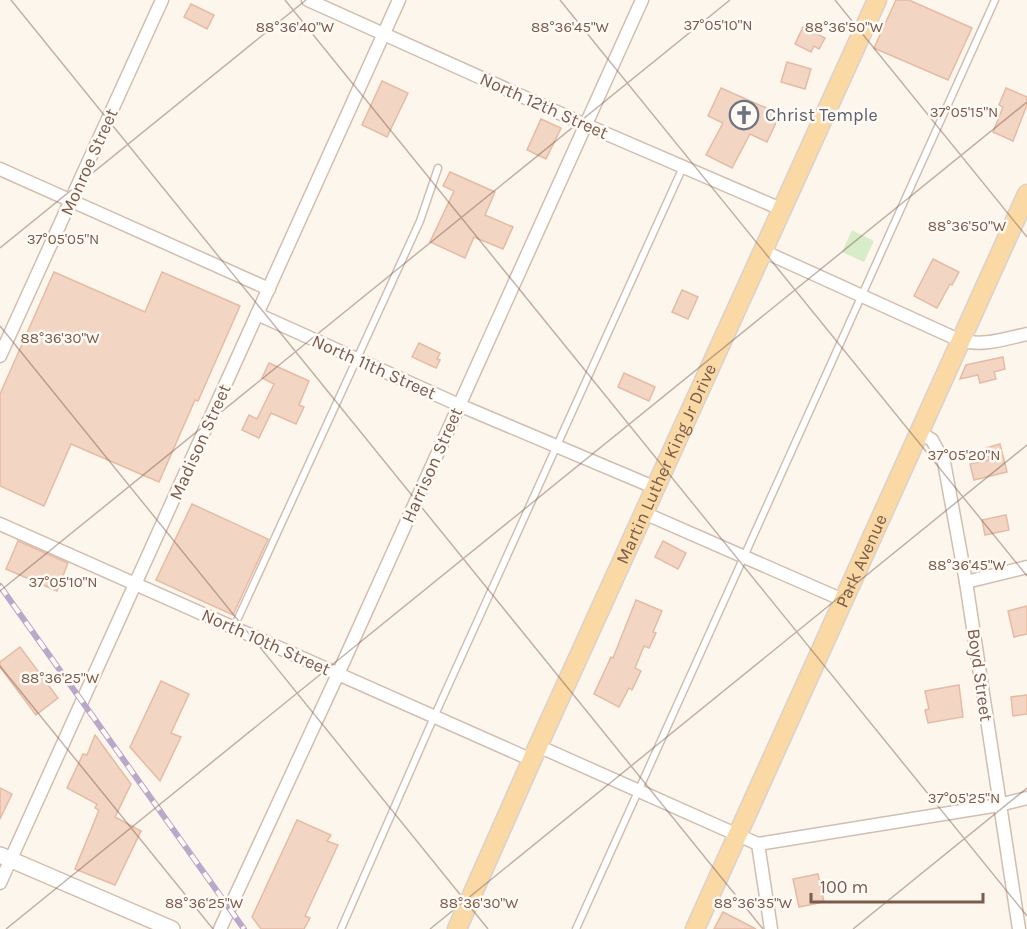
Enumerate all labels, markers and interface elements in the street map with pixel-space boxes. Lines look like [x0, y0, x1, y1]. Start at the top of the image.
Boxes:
text: 37°05'10"N [683, 16, 753, 34]
text: 88°36'40"W [256, 18, 335, 36]
text: 88°36'45"W [531, 18, 610, 36]
text: 88°36'50"W [805, 18, 884, 36]
street label: North 12th Street [476, 68, 612, 144]
church icon: Christ Temple [728, 99, 760, 131]
text: 37°05'15"N [930, 103, 998, 121]
place label: Christ Temple [765, 104, 878, 126]
street label: Monroe Street [56, 105, 123, 219]
text: 88°36'50"W [928, 217, 1007, 235]
text: 37°05'05"N [27, 230, 99, 248]
text: 88°36'30"W [21, 329, 100, 347]
street label: North 11th Street [308, 330, 440, 404]
street label: Martin Luther King Jr Drive [611, 360, 721, 568]
street label: Madison Street [165, 380, 236, 504]
street label: Harrison Street [397, 404, 467, 526]
text: 37°05'20"N [928, 446, 1000, 464]
street label: Park Avenue [831, 511, 892, 611]
text: 88°36'45"W [928, 556, 1007, 574]
text: 37°05'10"N [28, 573, 98, 591]
street label: North 10th Street [198, 604, 334, 680]
street label: Boyd Street [963, 627, 997, 723]
text: 88°36'25"W [21, 669, 100, 687]
text: 37°05'25"N [928, 789, 1000, 807]
scale bar [811, 866, 984, 904]
text: 100 m [820, 876, 868, 898]
text: 88°36'25"W [165, 894, 244, 912]
text: 88°36'30"W [440, 894, 519, 912]
text: 88°36'35"W [714, 894, 793, 912]

